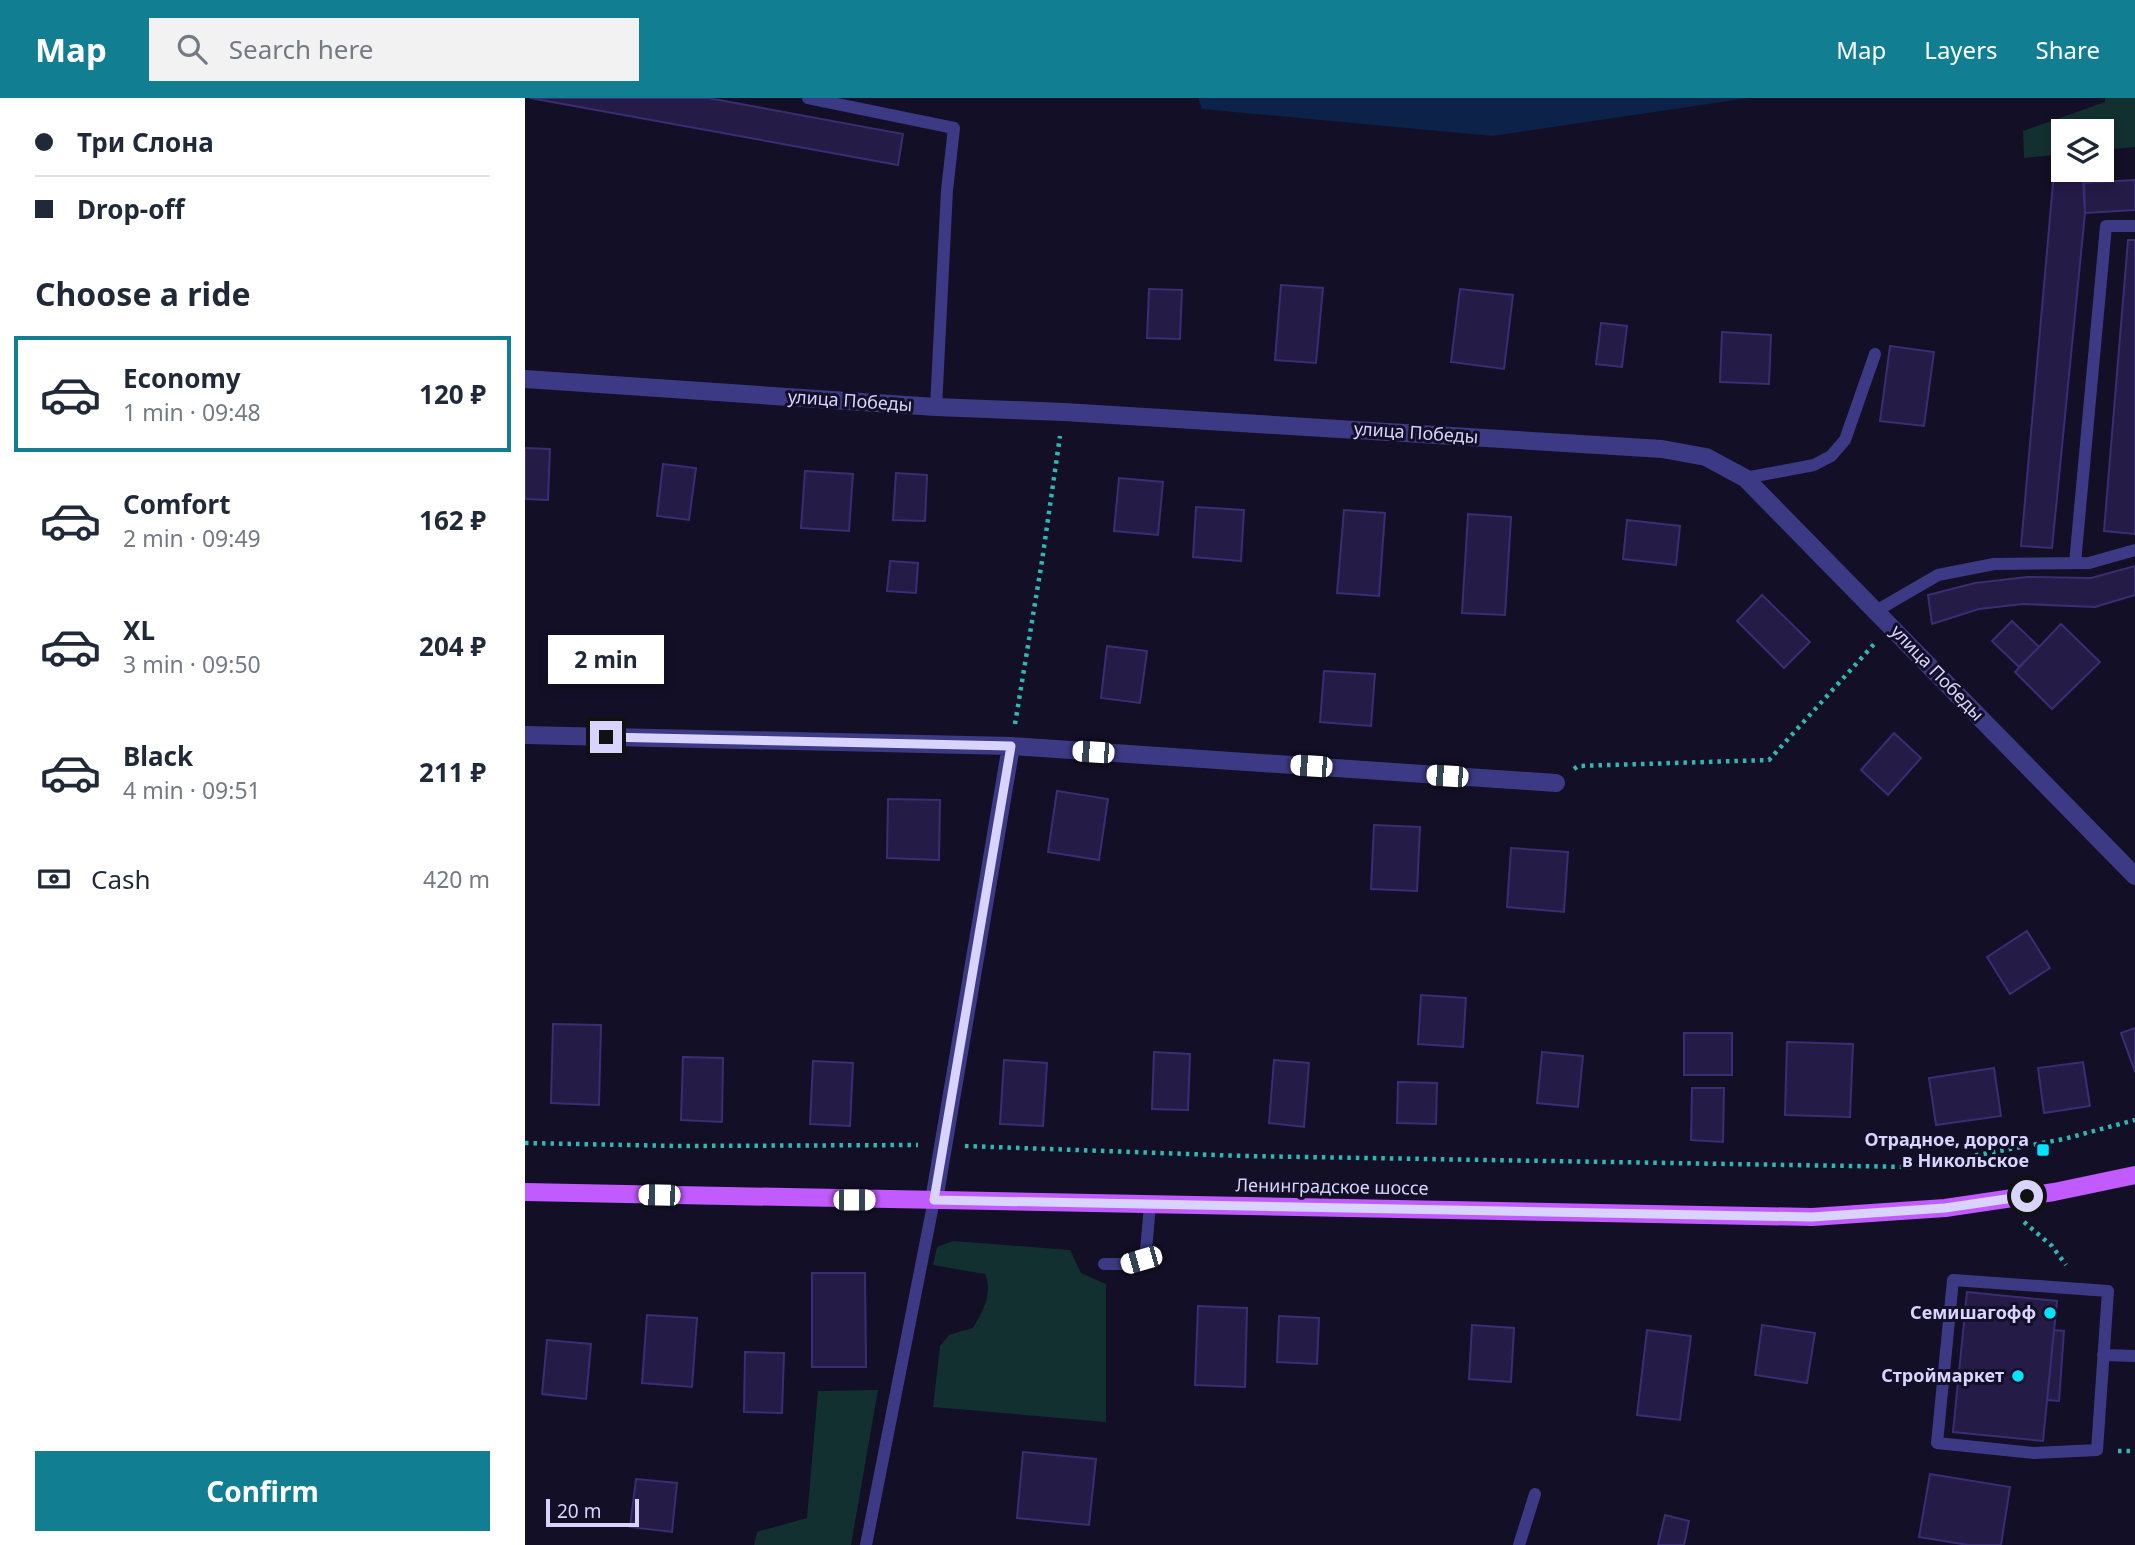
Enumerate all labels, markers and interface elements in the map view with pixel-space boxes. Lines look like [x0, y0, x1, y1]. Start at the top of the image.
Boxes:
search box [149, 18, 639, 81]
text: Map [35, 27, 107, 72]
icon: search [173, 30, 211, 68]
text: Search here [229, 31, 373, 67]
text: Map [1836, 33, 1886, 66]
text: Layers [1924, 33, 1998, 66]
text: Share [2036, 33, 2100, 66]
map controls [2051, 119, 2114, 182]
button: layers [2051, 119, 2114, 182]
text: Три Слона [77, 124, 214, 160]
text: Drop-off [77, 191, 184, 227]
text: Choose a ride [35, 272, 251, 315]
text: Economy [123, 360, 241, 396]
icon: car [39, 363, 102, 426]
text: 120 ₽ [419, 376, 486, 412]
street label: улица Победы [787, 384, 913, 416]
text: 1 min · 09:48 [123, 396, 261, 428]
street label: улица Победы [1353, 416, 1479, 448]
text: Comfort [123, 486, 231, 522]
icon: car [39, 489, 102, 552]
text: 162 ₽ [419, 502, 486, 538]
text: 2 min · 09:49 [123, 522, 261, 554]
text: XL [123, 612, 155, 648]
icon: car [39, 615, 102, 678]
street label: улица Победы [1886, 619, 1990, 725]
text: 204 ₽ [419, 628, 486, 664]
callout: 2 min [548, 636, 664, 684]
text: 2 min [574, 643, 638, 675]
text: 3 min · 09:50 [123, 648, 261, 680]
route end [590, 721, 622, 753]
text: Black [123, 738, 193, 774]
car [1072, 740, 1115, 764]
icon: car [39, 741, 102, 804]
text: 211 ₽ [419, 754, 486, 790]
car [1290, 754, 1333, 778]
car [1426, 764, 1469, 788]
text: 4 min · 09:51 [123, 774, 261, 806]
icon: cash [35, 860, 73, 898]
text: Cash [91, 861, 151, 897]
text: 420 m [423, 863, 490, 895]
place label: Отрадное, дорога в Никольское [1864, 1127, 2029, 1172]
marker: Отрадное, дорога в Никольское [2035, 1142, 2051, 1158]
street label: Ленинградское шоссе [1235, 1172, 1429, 1200]
route start [2011, 1180, 2043, 1212]
car [638, 1184, 681, 1206]
car [834, 1190, 876, 1211]
car [1118, 1244, 1165, 1276]
place label: Семишагофф [1910, 1300, 2036, 1324]
marker: Семишагофф [2042, 1305, 2058, 1321]
place label: Строймаркет [1881, 1363, 2004, 1387]
marker: Строймаркет [2010, 1368, 2026, 1384]
button: Confirm [35, 1451, 490, 1531]
scale bar [546, 1496, 639, 1528]
text: 20 m [557, 1498, 601, 1524]

